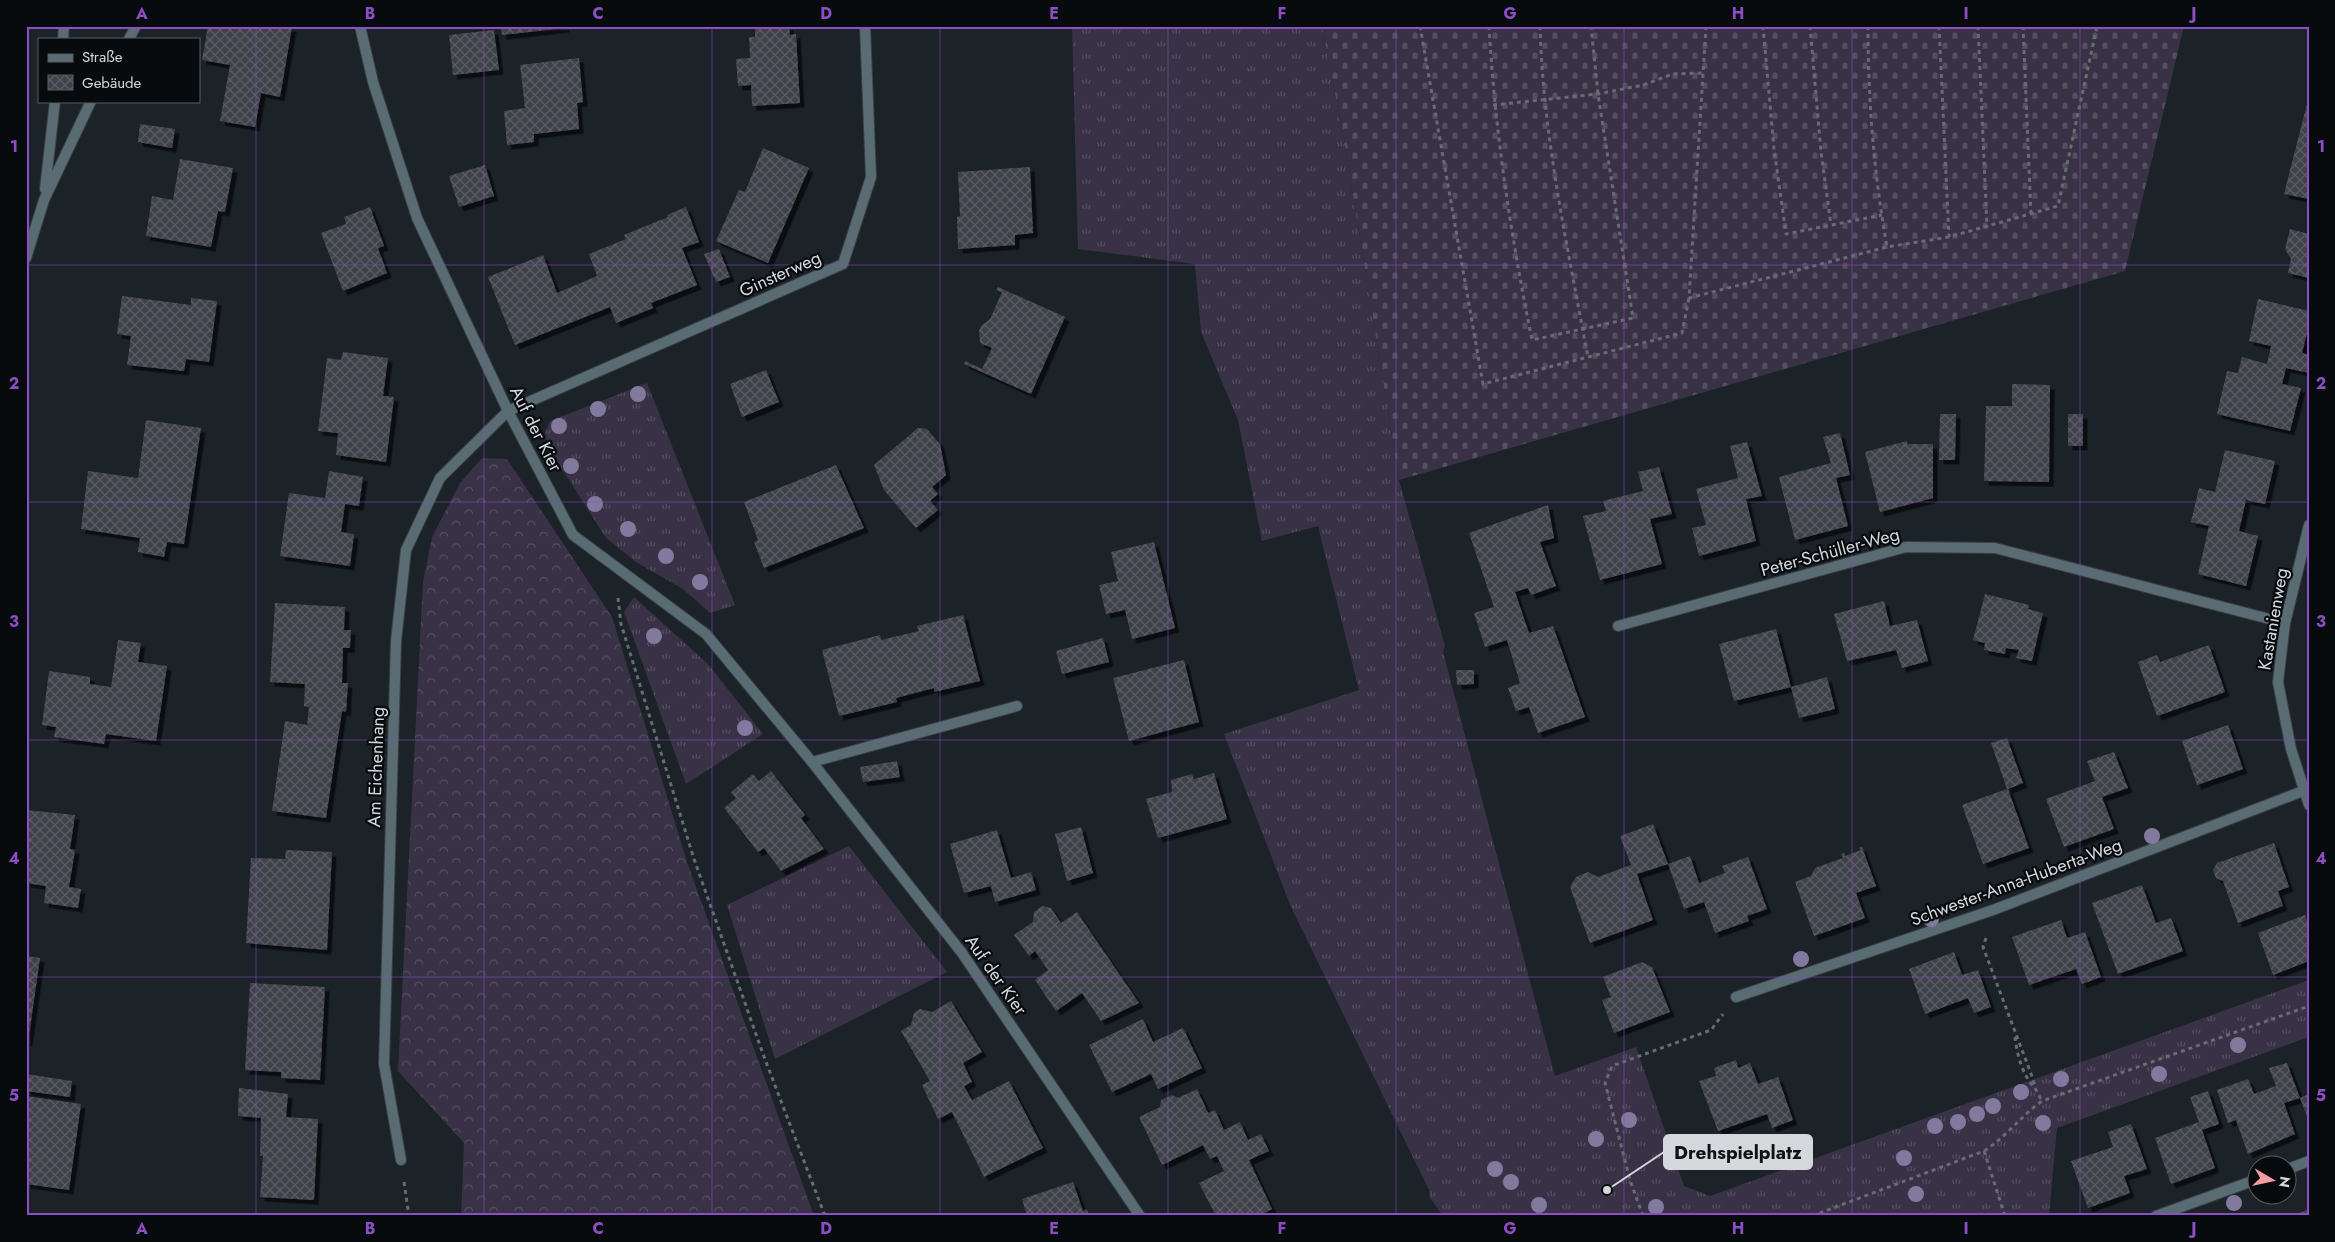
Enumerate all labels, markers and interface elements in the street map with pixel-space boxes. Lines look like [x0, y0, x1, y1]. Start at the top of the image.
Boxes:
text: A [135, 2, 148, 25]
text: B [365, 2, 375, 25]
text: C [592, 2, 604, 25]
text: D [820, 2, 832, 25]
text: E [1049, 2, 1059, 25]
text: F [1278, 2, 1286, 25]
text: G [1503, 2, 1517, 25]
text: H [1732, 2, 1744, 25]
text: I [1963, 2, 1969, 25]
text: J [2188, 2, 2197, 25]
legend [38, 38, 200, 102]
text: Straße [82, 46, 123, 68]
text: Gebäude [82, 72, 142, 94]
text: 1 [10, 135, 18, 158]
text: 1 [2317, 135, 2325, 158]
street label: Ginsterweg [735, 244, 825, 304]
text: 2 [9, 372, 19, 395]
text: 2 [2316, 372, 2326, 395]
street label: Auf der Kier [503, 382, 569, 477]
street label: Peter-Schüller-Weg [1758, 521, 1902, 583]
street label: Kastanienweg [2251, 566, 2295, 672]
text: 3 [9, 610, 19, 633]
text: 3 [2316, 610, 2326, 633]
street label: Am Eichenhang [361, 706, 391, 828]
street label: Schwester-Anna-Huberta-Weg [1906, 832, 2126, 932]
text: 4 [8, 847, 20, 870]
text: 4 [2315, 847, 2327, 870]
street label: Auf der Kier [959, 929, 1034, 1021]
text: 5 [9, 1084, 19, 1107]
text: 5 [2316, 1084, 2326, 1107]
callout: Drehspielplatz [1664, 1135, 1812, 1169]
text: Drehspielplatz [1674, 1139, 1802, 1166]
north arrow [2248, 1154, 2298, 1204]
text: N [2274, 1175, 2296, 1189]
text: A [135, 1217, 148, 1240]
text: B [365, 1217, 375, 1240]
text: C [592, 1217, 604, 1240]
text: D [820, 1217, 832, 1240]
text: E [1049, 1217, 1059, 1240]
text: F [1278, 1217, 1286, 1240]
text: G [1503, 1217, 1517, 1240]
text: H [1732, 1217, 1744, 1240]
text: I [1963, 1217, 1969, 1240]
text: J [2188, 1217, 2197, 1240]

